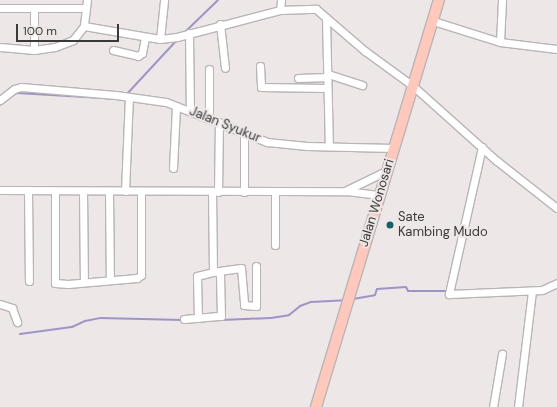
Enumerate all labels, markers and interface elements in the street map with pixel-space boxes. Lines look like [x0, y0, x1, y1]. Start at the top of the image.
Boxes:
scale bar [18, 16, 121, 42]
text: 100 m [23, 23, 57, 39]
street label: Jalan Syukur [187, 104, 263, 146]
street label: Jalan Wonosari [356, 157, 398, 249]
place label: Sate Kambing Mudo [398, 210, 488, 241]
marker: Sate Kambing Mudo [385, 220, 395, 230]

